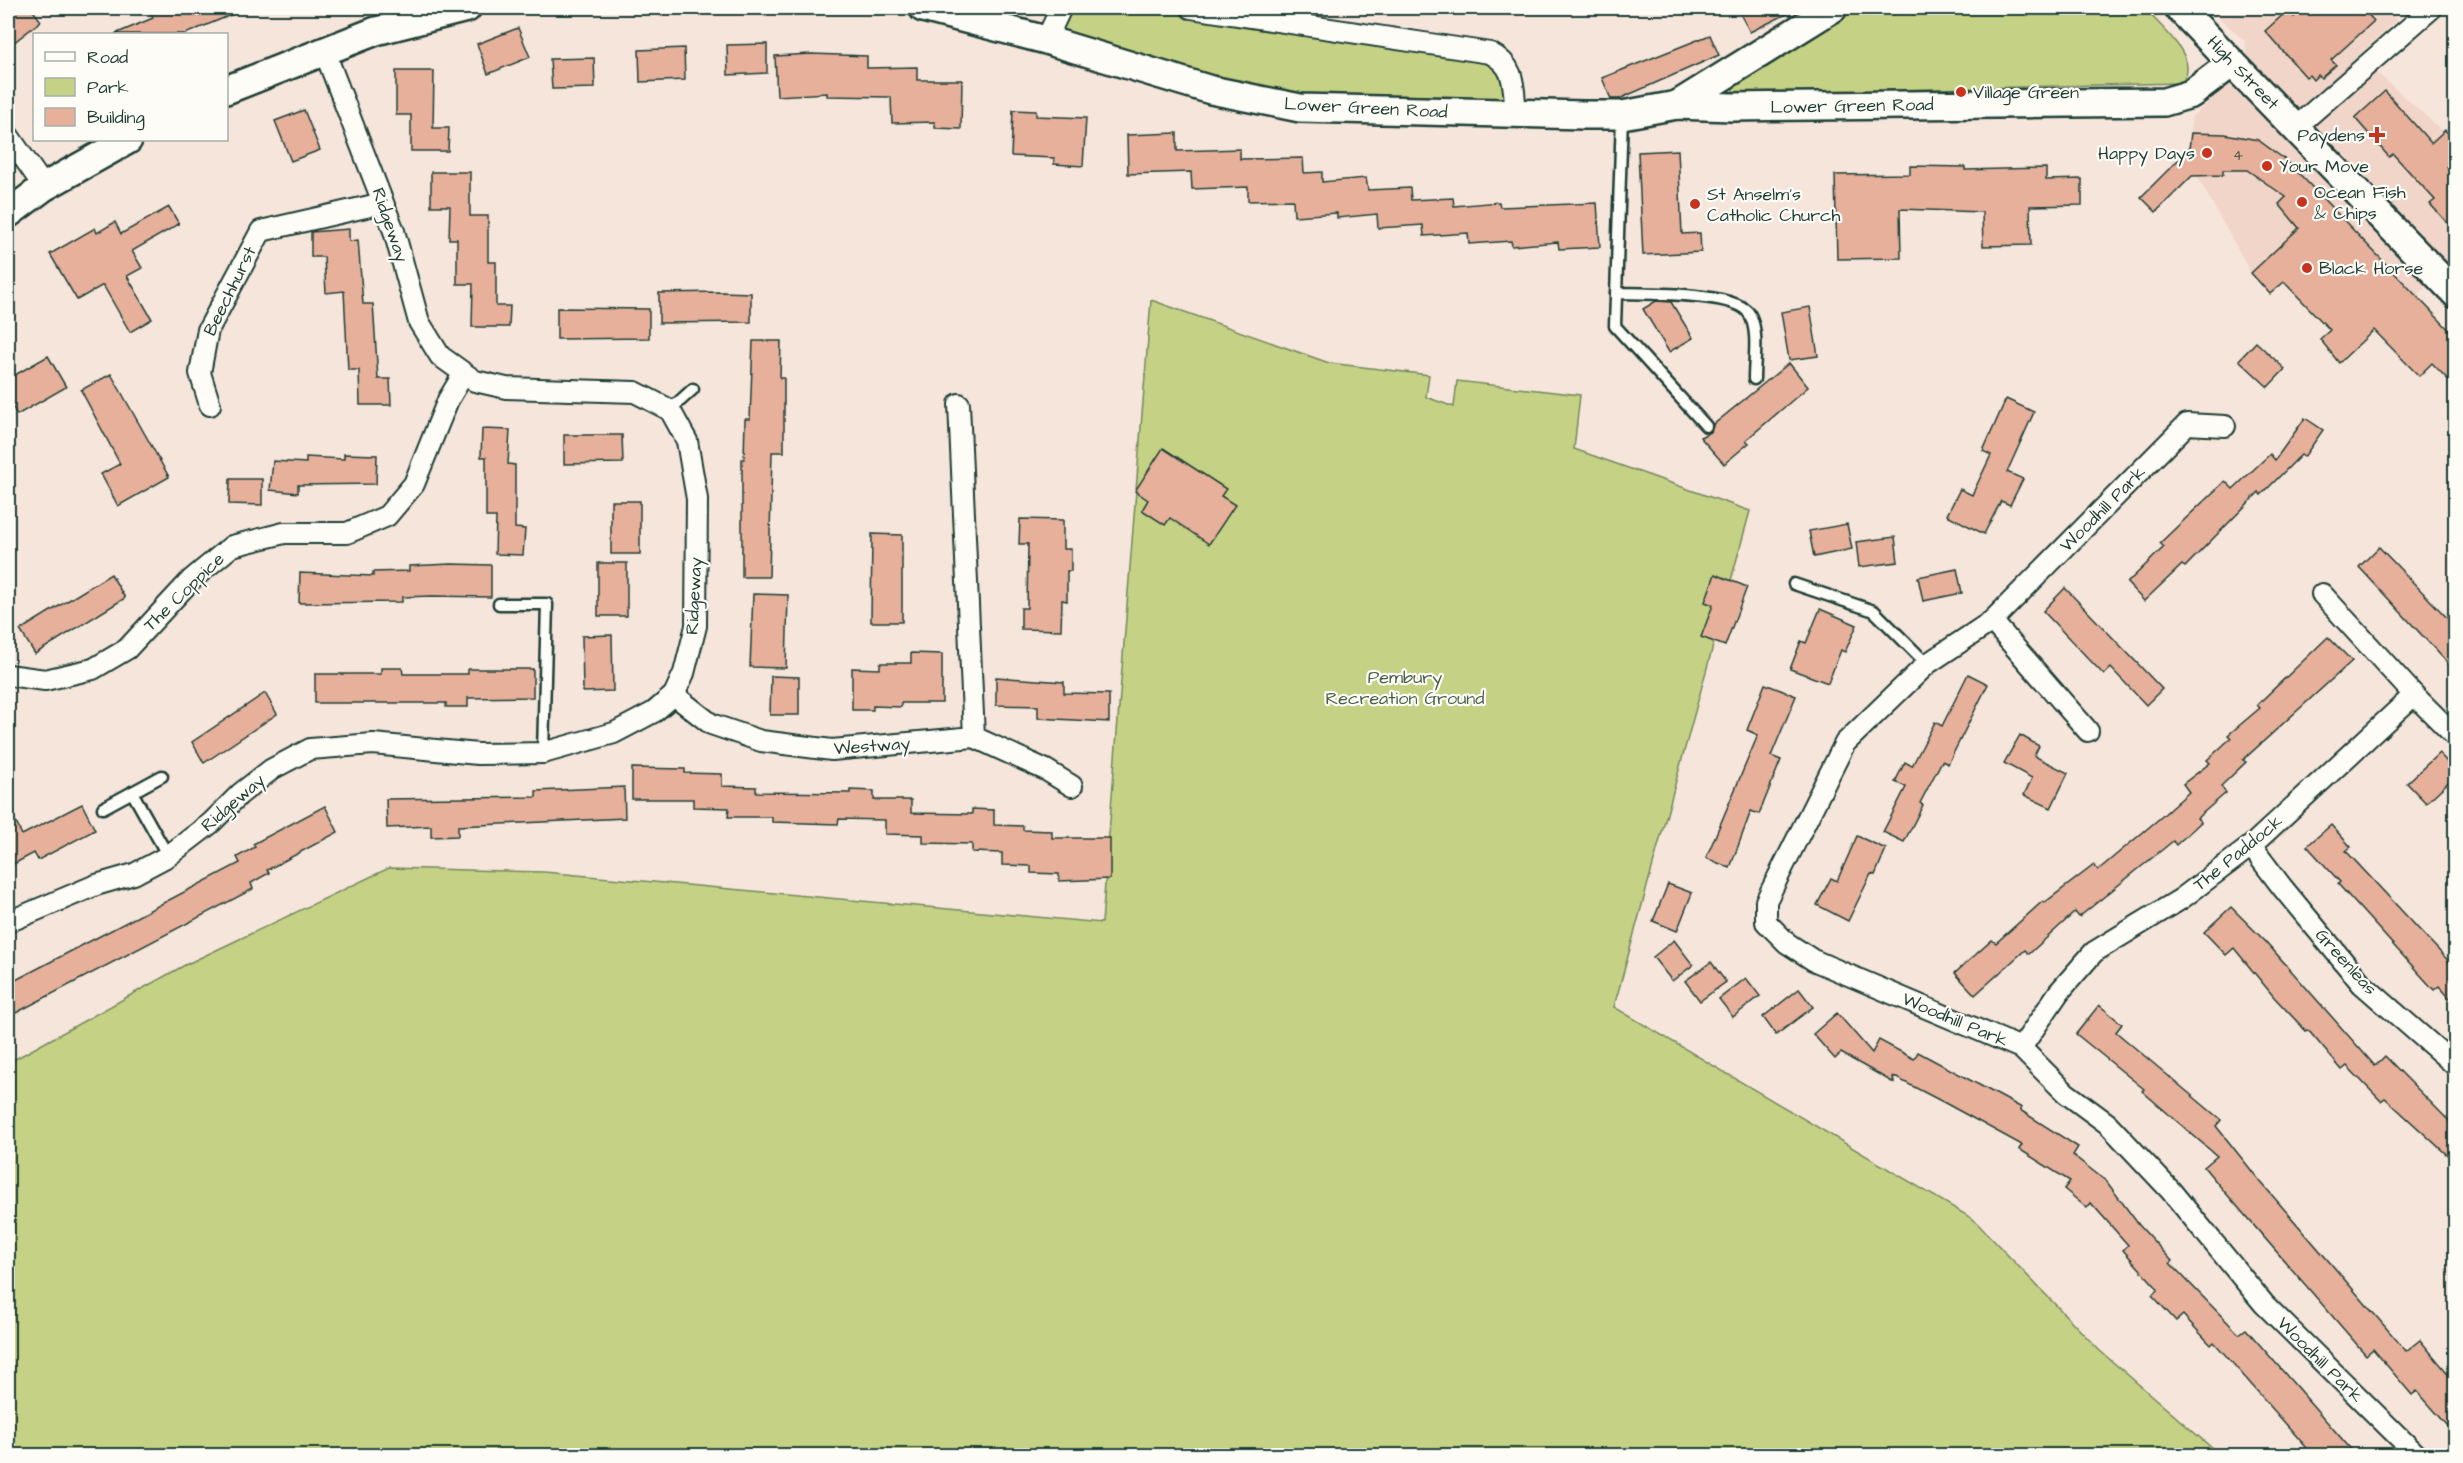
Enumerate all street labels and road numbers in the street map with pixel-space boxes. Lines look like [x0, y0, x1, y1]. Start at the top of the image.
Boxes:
street label: High Street [2200, 30, 2285, 117]
street label: Lower Green Road [1284, 91, 1448, 125]
street label: Lower Green Road [1770, 92, 1934, 120]
street label: Ridgeway [365, 184, 414, 266]
street label: Beechhurst [198, 241, 263, 340]
street label: Woodhill Park [2054, 460, 2152, 558]
street label: The Coppice [138, 547, 230, 637]
street label: Ridgeway [679, 557, 710, 635]
street label: Westway [833, 731, 911, 762]
street label: Ridgeway [196, 768, 271, 839]
street label: The Paddock [2188, 809, 2288, 897]
street label: Greenleas [2309, 923, 2383, 1001]
street label: Woodhill Park [1898, 987, 2012, 1053]
street label: Woodhill Park [2271, 1311, 2369, 1409]

